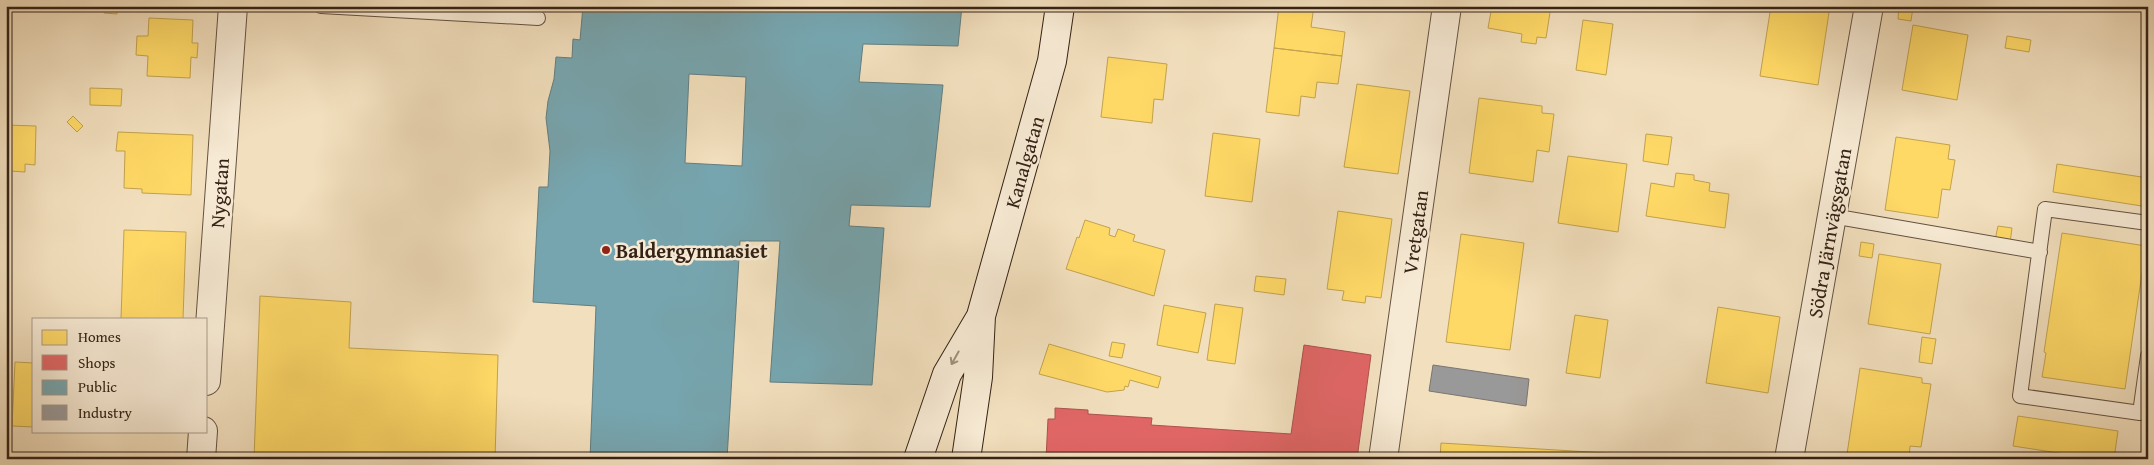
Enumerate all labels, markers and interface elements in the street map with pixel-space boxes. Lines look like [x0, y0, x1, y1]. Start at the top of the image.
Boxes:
street label: Kanalgatan [997, 112, 1051, 212]
street label: Södra Järnvägsgatan [1800, 146, 1858, 320]
street label: Nygatan [202, 157, 236, 229]
street label: Vretgatan [1395, 188, 1435, 276]
place label: Baldergymnasiet [616, 236, 768, 265]
marker: Baldergymnasiet [600, 244, 612, 256]
legend [32, 318, 208, 432]
text: Homes [78, 326, 121, 347]
one-way arrow [950, 350, 960, 365]
text: Shops [78, 352, 115, 373]
text: Public [78, 376, 117, 397]
text: Industry [78, 402, 133, 423]

